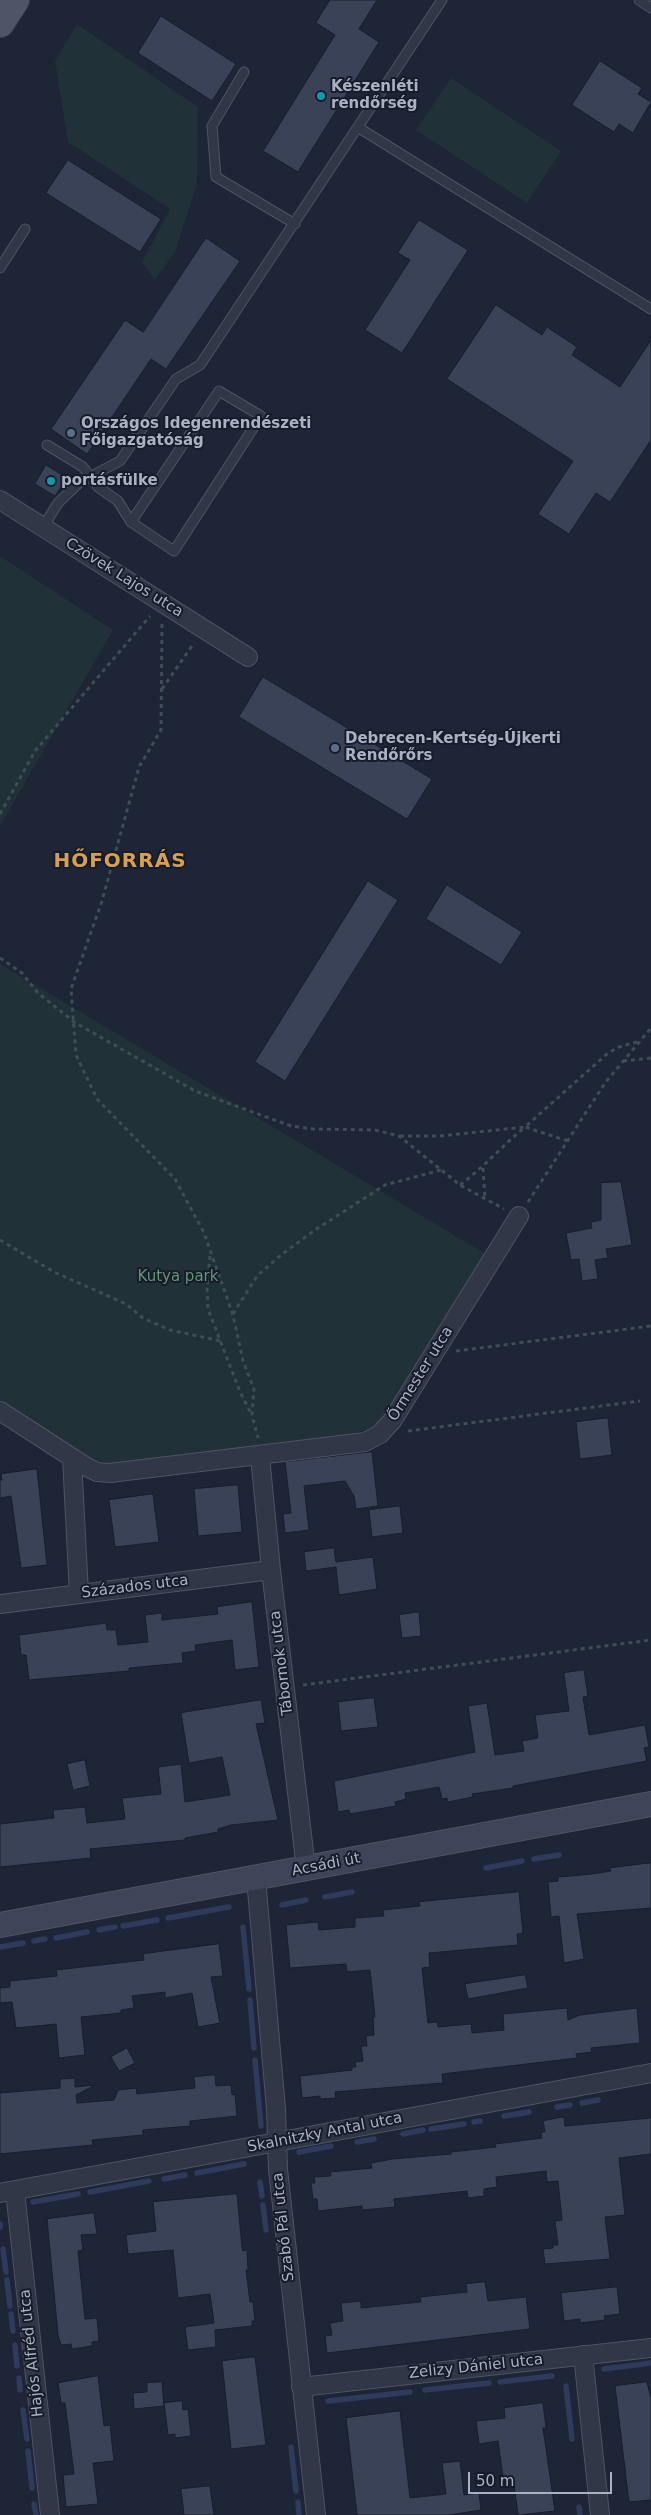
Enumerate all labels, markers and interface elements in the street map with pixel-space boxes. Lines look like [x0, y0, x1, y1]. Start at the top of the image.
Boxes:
place label: Készenléti rendőrség [331, 78, 419, 113]
marker: Készenléti rendőrség [315, 90, 327, 102]
place label: Országos Idegenrendészeti Főigazgatóság [81, 415, 312, 450]
marker: Országos Idegenrendészeti Főigazgatóság [65, 427, 77, 439]
place label: portásfülke [61, 472, 158, 490]
marker: portásfülke [45, 475, 57, 487]
street label: Czövek Lajos utca [62, 534, 186, 622]
place label: Debrecen-Kertség-Újkerti Rendőrőrs [345, 730, 561, 765]
marker: Debrecen-Kertség-Újkerti Rendőrőrs [329, 742, 341, 754]
district label: HŐFORRÁS [52, 850, 188, 874]
park label: Kutya park [138, 1268, 218, 1286]
street label: Őrmester utca [385, 1323, 457, 1425]
street label: Százados utca [80, 1572, 190, 1602]
street label: Tábornok utca [267, 1610, 297, 1716]
street label: Acsádi út [290, 1850, 362, 1880]
street label: Skalnitzky Antal utca [246, 2109, 404, 2157]
street label: Szabó Pál utca [269, 2172, 299, 2282]
street label: Hajós Alfréd utca [16, 2288, 48, 2418]
street label: Zelizy Dániel utca [408, 2351, 544, 2383]
scale bar [471, 2462, 615, 2494]
text: 50 m [476, 2472, 514, 2490]

